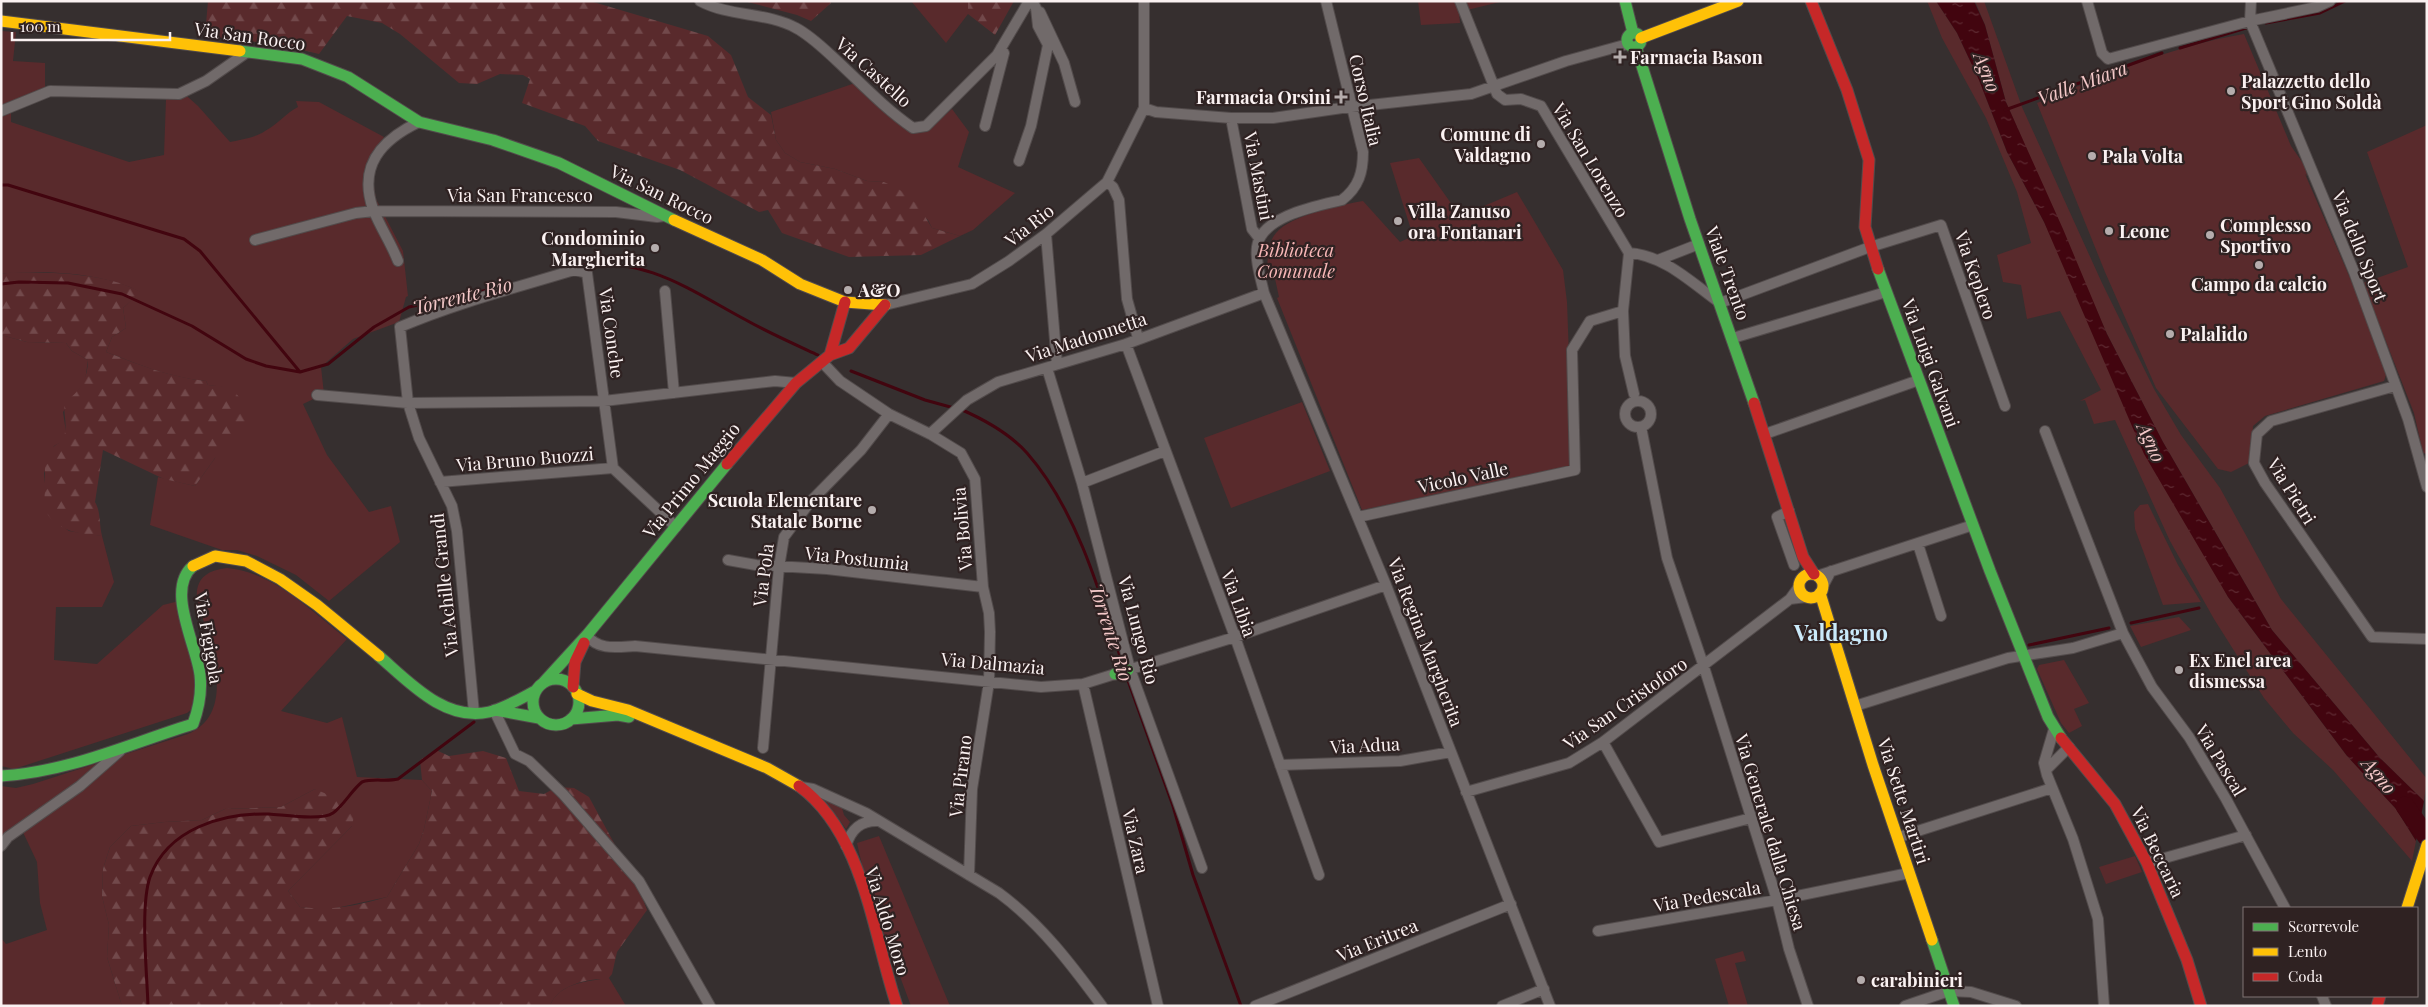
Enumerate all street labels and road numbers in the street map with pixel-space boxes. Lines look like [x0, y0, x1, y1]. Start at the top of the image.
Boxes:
street label: Via San Rocco [192, 16, 307, 56]
street label: Via Castello [830, 31, 917, 113]
street label: Corso Italia [1344, 52, 1388, 148]
street label: Via San Lorenzo [1547, 97, 1635, 222]
street label: Via Mastini [1238, 129, 1279, 222]
street label: Via San Rocco [605, 158, 718, 229]
street label: Via San Francesco [446, 183, 593, 207]
street label: Via dello Sport [2326, 186, 2393, 306]
street label: Via Rio [999, 198, 1059, 252]
street label: Viale Trento [1700, 222, 1756, 323]
street label: Via Keplero [1949, 227, 2002, 323]
street label: Via Conche [594, 285, 630, 380]
street label: Via Luigi Galvani [1896, 294, 1965, 431]
street label: Via Madonnetta [1022, 306, 1150, 368]
street label: Via Primo Maggio [636, 417, 745, 544]
street label: Via Bruno Buozzi [454, 441, 595, 477]
street label: Via Pietri [2262, 452, 2322, 529]
street label: Vicolo Valle [1415, 456, 1510, 498]
street label: Via Bolivia [946, 486, 978, 573]
street label: Via Achille Grandi [425, 512, 464, 659]
street label: Via Postumia [803, 540, 910, 575]
street label: Via Pola [747, 542, 779, 609]
street label: Via Regina Margherita [1382, 553, 1469, 730]
street label: Via Libia [1215, 565, 1262, 640]
street label: Via Lungo Rio [1113, 572, 1165, 687]
street label: Via Figigola [189, 589, 229, 686]
street label: Via Dalmazia [939, 646, 1046, 679]
street label: Via San Cristoforo [1557, 651, 1692, 755]
street label: Via Pascal [2190, 719, 2252, 800]
street label: Via Generale dalla Chiesa [1729, 730, 1812, 933]
street label: Via Adua [1328, 731, 1401, 759]
street label: Via Pirano [943, 733, 977, 820]
street label: Via Sette Martiri [1872, 734, 1936, 867]
street label: Via Beccaria [2125, 802, 2190, 901]
street label: Via Zara [1117, 805, 1155, 876]
street label: Via Aldo Moro [860, 863, 916, 978]
street label: Via Pedescala [1651, 875, 1762, 917]
street label: Via Eritrea [1332, 913, 1421, 968]

